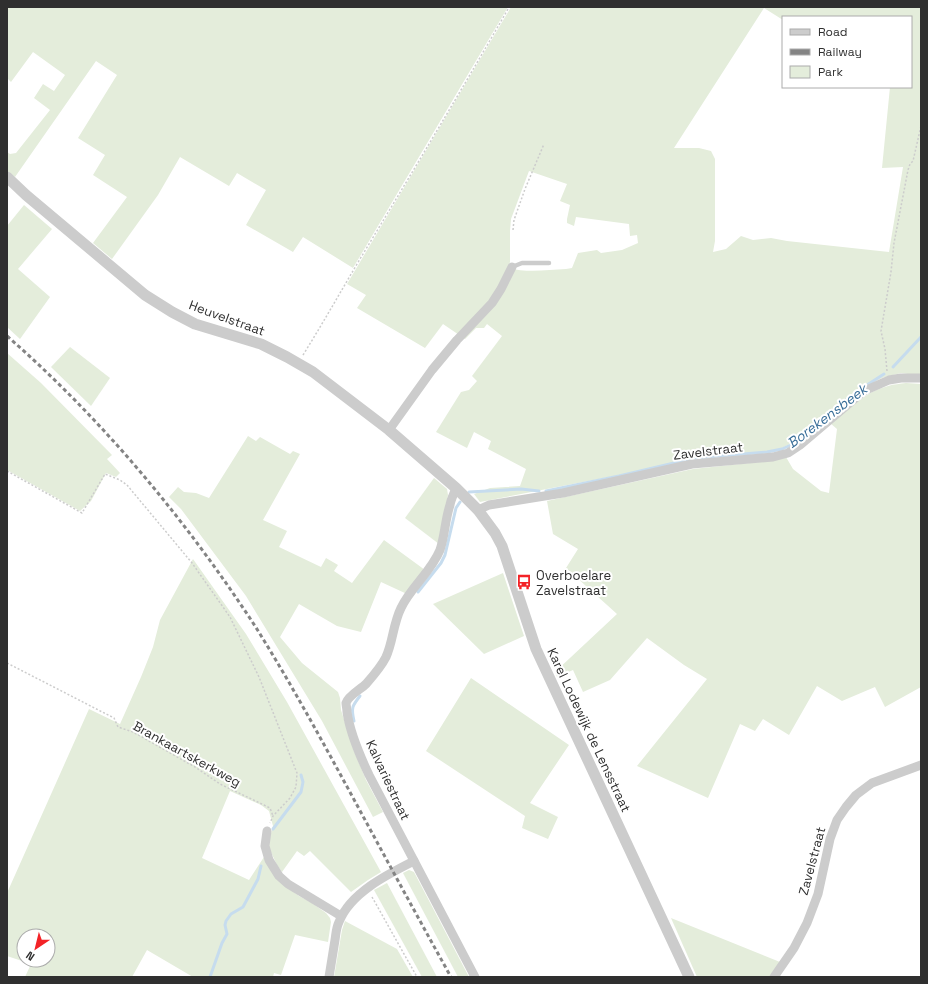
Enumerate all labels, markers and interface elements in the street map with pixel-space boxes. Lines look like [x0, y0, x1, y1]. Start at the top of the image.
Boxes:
legend [782, 16, 912, 88]
text: Road [818, 24, 847, 40]
text: Railway [818, 44, 862, 60]
text: Park [818, 64, 843, 80]
street label: Heuvelstraat [187, 296, 267, 340]
water label: Borekensbeek [783, 379, 872, 452]
street label: Zavelstraat [672, 438, 744, 464]
place label: Overboelare Zavelstraat [536, 567, 611, 599]
bus stop icon: Overboelare Zavelstraat [515, 573, 533, 591]
street label: Karel Lodewijk de Lensstraat [543, 645, 635, 815]
street label: Brankaartskerkweg [130, 717, 244, 791]
street label: Kalvariestraat [362, 737, 414, 823]
street label: Zavelstraat [795, 825, 829, 897]
north arrow [16, 928, 56, 968]
text: N [23, 948, 37, 964]

